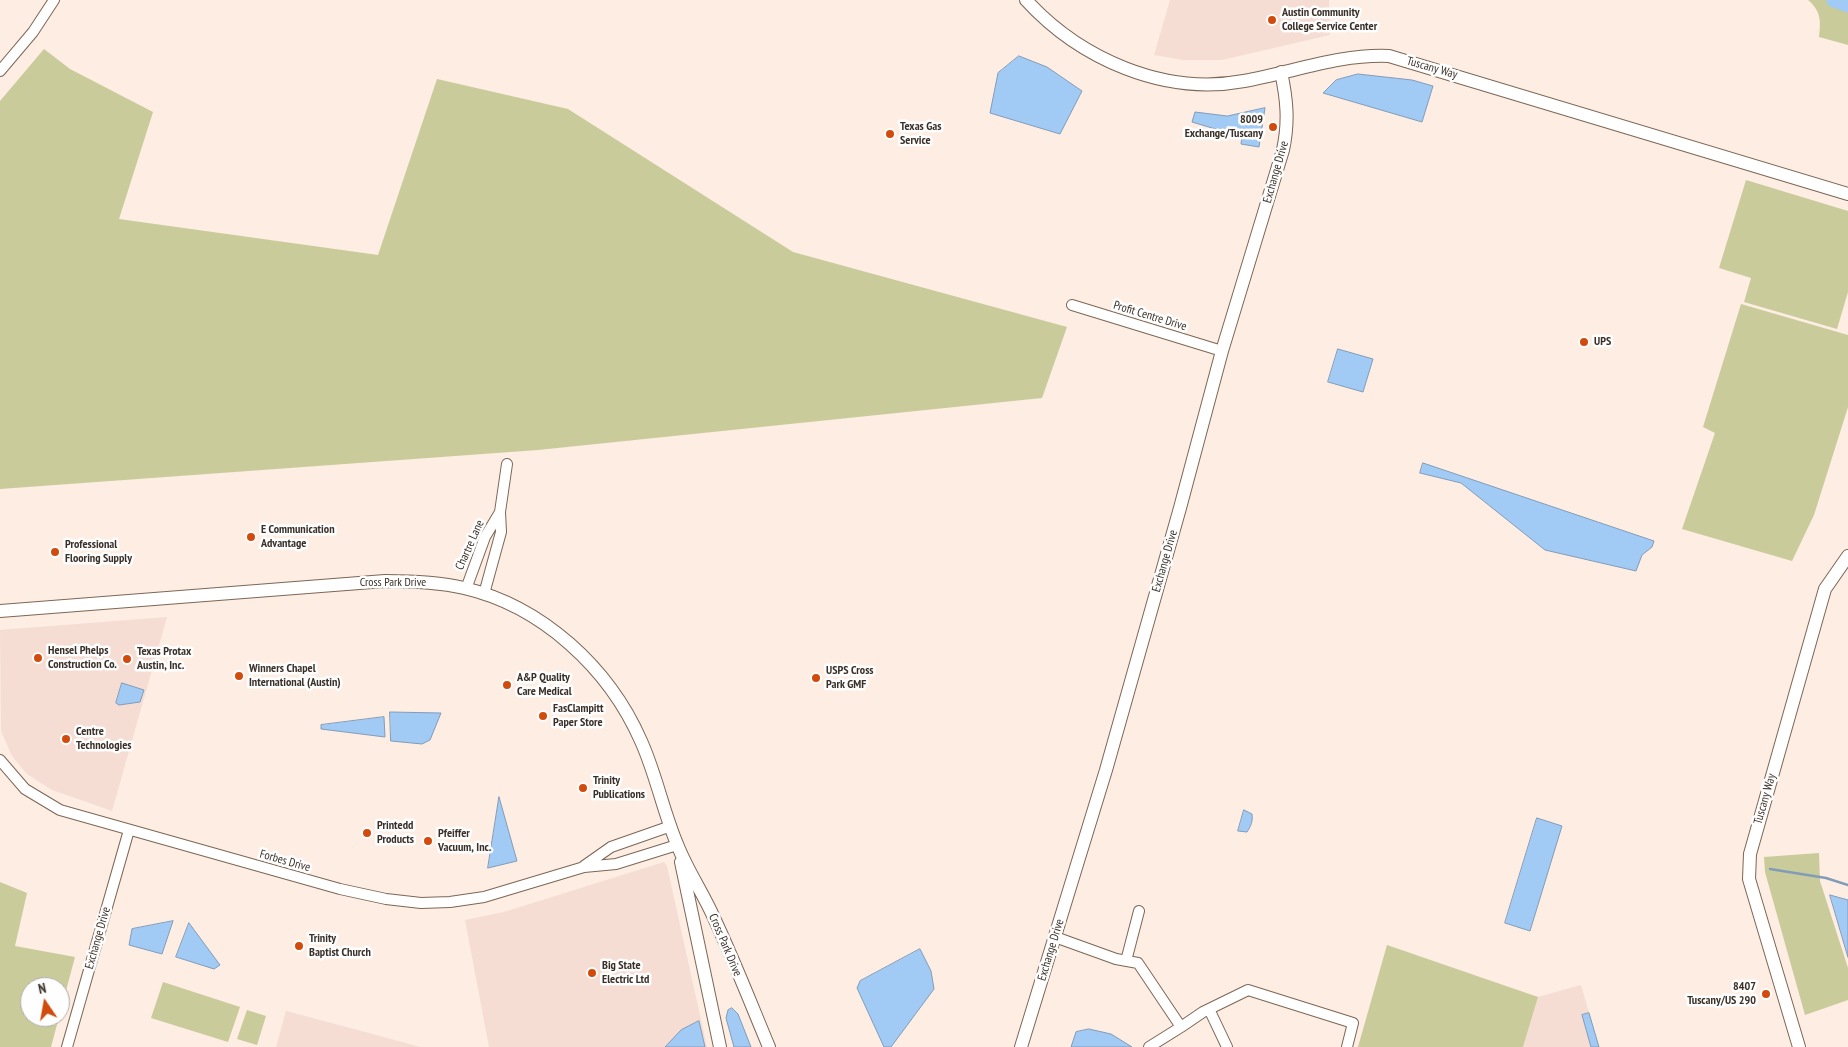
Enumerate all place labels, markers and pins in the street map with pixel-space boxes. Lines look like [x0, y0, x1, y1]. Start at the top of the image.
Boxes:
place label: Austin Community College Service Center [1282, 6, 1377, 34]
marker: Austin Community College Service Center [1266, 14, 1278, 26]
place label: 8009 Exchange/Tuscany [1185, 113, 1263, 141]
place label: Texas Gas Service [900, 120, 941, 148]
marker: 8009 Exchange/Tuscany [1267, 121, 1279, 133]
marker: Texas Gas Service [884, 128, 896, 140]
place label: UPS [1594, 335, 1611, 349]
marker: UPS [1578, 336, 1590, 348]
place label: E Communication Advantage [261, 523, 335, 551]
marker: E Communication Advantage [245, 531, 257, 543]
place label: Professional Flooring Supply [65, 538, 132, 566]
marker: Professional Flooring Supply [49, 546, 61, 558]
place label: Hensel Phelps Construction Co. [48, 644, 117, 672]
place label: Texas Protax Austin, Inc. [137, 645, 191, 673]
marker: Hensel Phelps Construction Co. [32, 652, 44, 664]
marker: Texas Protax Austin, Inc. [121, 653, 133, 665]
place label: Winners Chapel International (Austin) [249, 662, 341, 690]
place label: USPS Cross Park GMF [826, 664, 874, 692]
marker: Winners Chapel International (Austin) [233, 670, 245, 682]
place label: A&P Quality Care Medical [517, 671, 572, 699]
marker: USPS Cross Park GMF [810, 672, 822, 684]
marker: A&P Quality Care Medical [501, 679, 513, 691]
place label: FasClampitt Paper Store [553, 702, 603, 730]
marker: FasClampitt Paper Store [537, 710, 549, 722]
place label: Centre Technologies [76, 725, 131, 753]
marker: Centre Technologies [60, 733, 72, 745]
place label: Trinity Publications [593, 774, 645, 802]
marker: Trinity Publications [577, 782, 589, 794]
place label: Printedd Products [377, 819, 414, 847]
marker: Printedd Products [361, 827, 373, 839]
place label: Pfeiffer Vacuum, Inc. [438, 827, 491, 855]
marker: Pfeiffer Vacuum, Inc. [422, 835, 434, 847]
place label: Trinity Baptist Church [309, 932, 371, 960]
marker: Trinity Baptist Church [293, 940, 305, 952]
place label: Big State Electric Ltd [602, 959, 649, 987]
marker: Big State Electric Ltd [586, 967, 598, 979]
place label: 8407 Tuscany/US 290 [1687, 980, 1756, 1008]
marker: 8407 Tuscany/US 290 [1760, 988, 1772, 1000]

